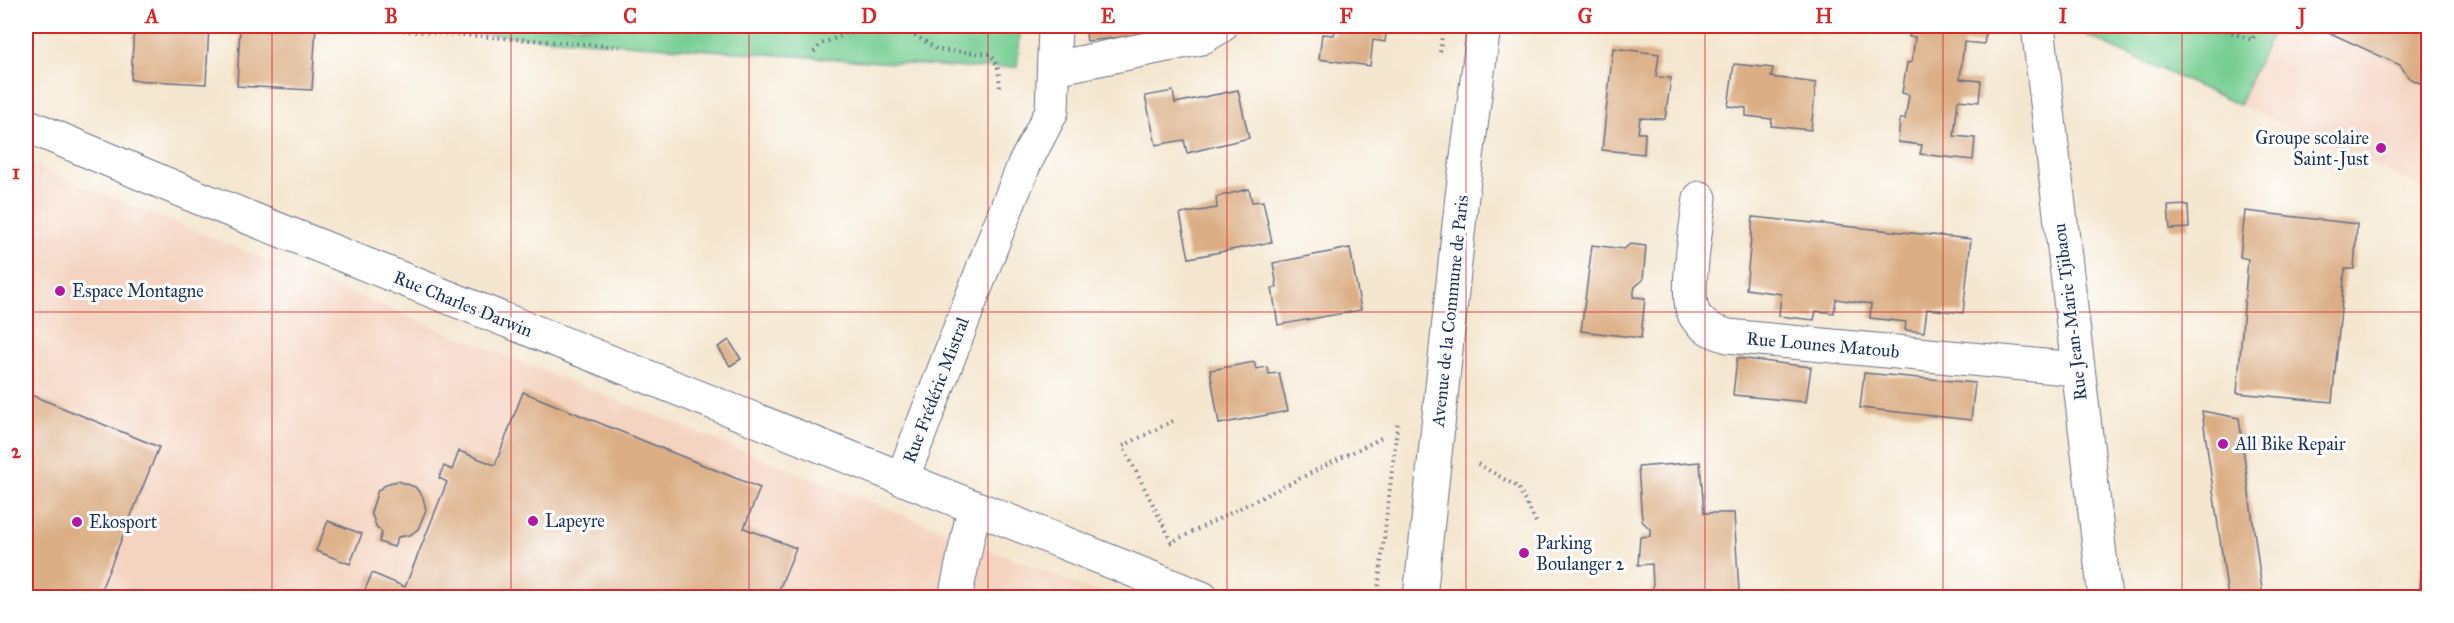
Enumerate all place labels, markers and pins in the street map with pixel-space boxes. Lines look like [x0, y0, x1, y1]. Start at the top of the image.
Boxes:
place label: Groupe scolaire Saint-Just [2255, 127, 2370, 171]
marker: Groupe scolaire Saint-Just [2374, 141, 2388, 155]
place label: Espace Montagne [72, 280, 204, 303]
marker: Espace Montagne [53, 284, 67, 298]
place label: All Bike Repair [2234, 433, 2346, 455]
marker: All Bike Repair [2216, 437, 2230, 451]
place label: Lapeyre [545, 510, 605, 532]
place label: Ekosport [89, 511, 158, 533]
marker: Lapeyre [526, 514, 540, 528]
marker: Ekosport [70, 515, 84, 529]
place label: Parking Boulanger 2 [1536, 532, 1624, 576]
marker: Parking Boulanger 2 [1517, 546, 1531, 560]

